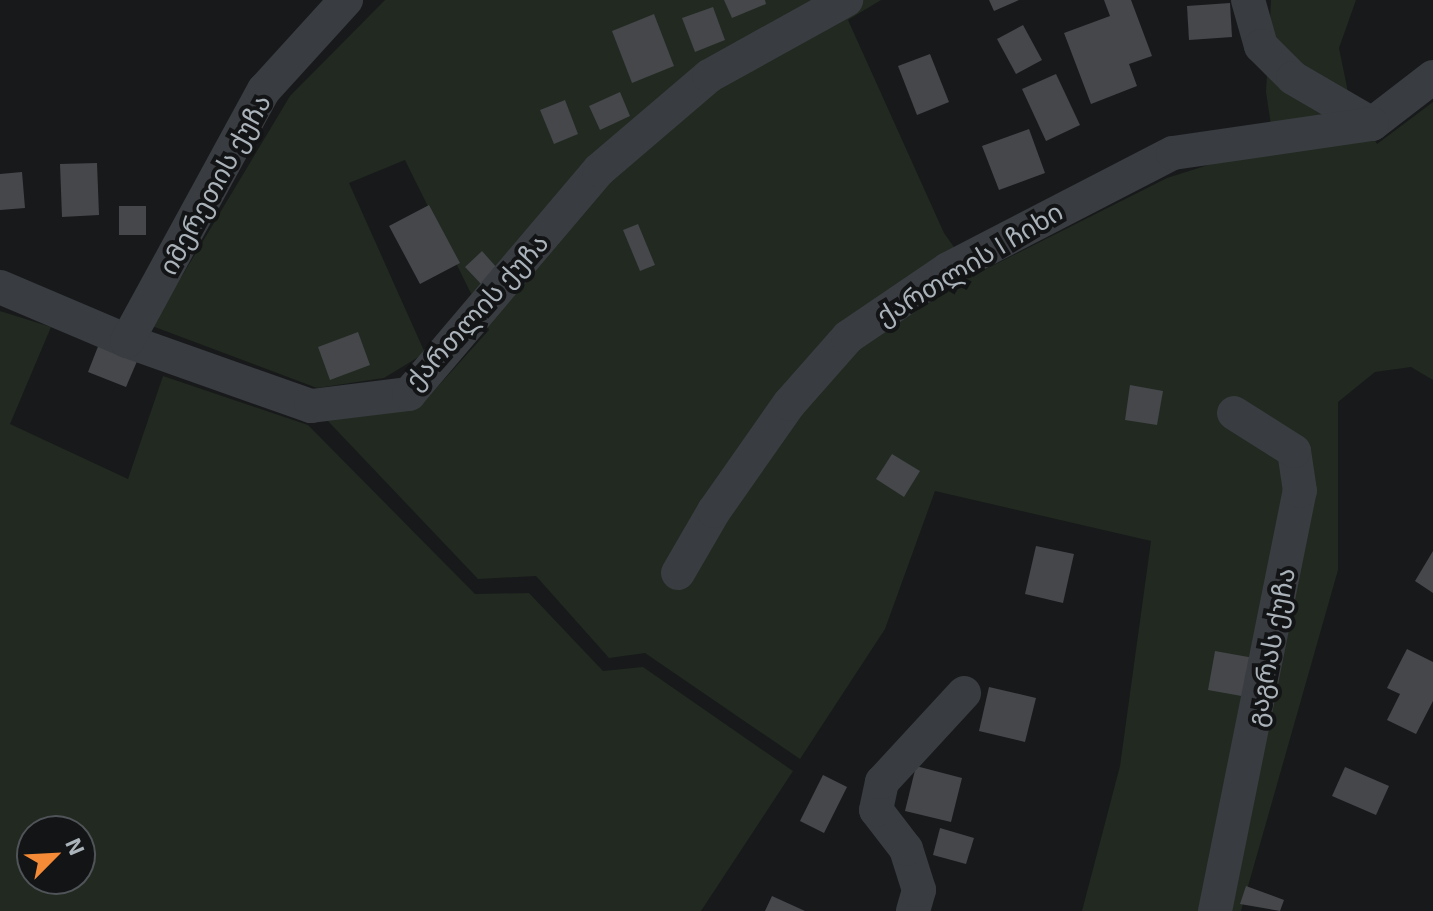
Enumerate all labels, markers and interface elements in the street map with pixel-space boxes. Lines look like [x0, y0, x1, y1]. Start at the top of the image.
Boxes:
street label: იმერეთის ქუჩა [152, 88, 276, 280]
street label: ქართლის I ჩიხი [870, 195, 1068, 331]
street label: ქართლის ქუჩა [398, 227, 554, 395]
street label: გაგრას ქუჩა [1239, 565, 1301, 729]
north arrow [16, 815, 96, 895]
text: N [61, 833, 91, 859]

